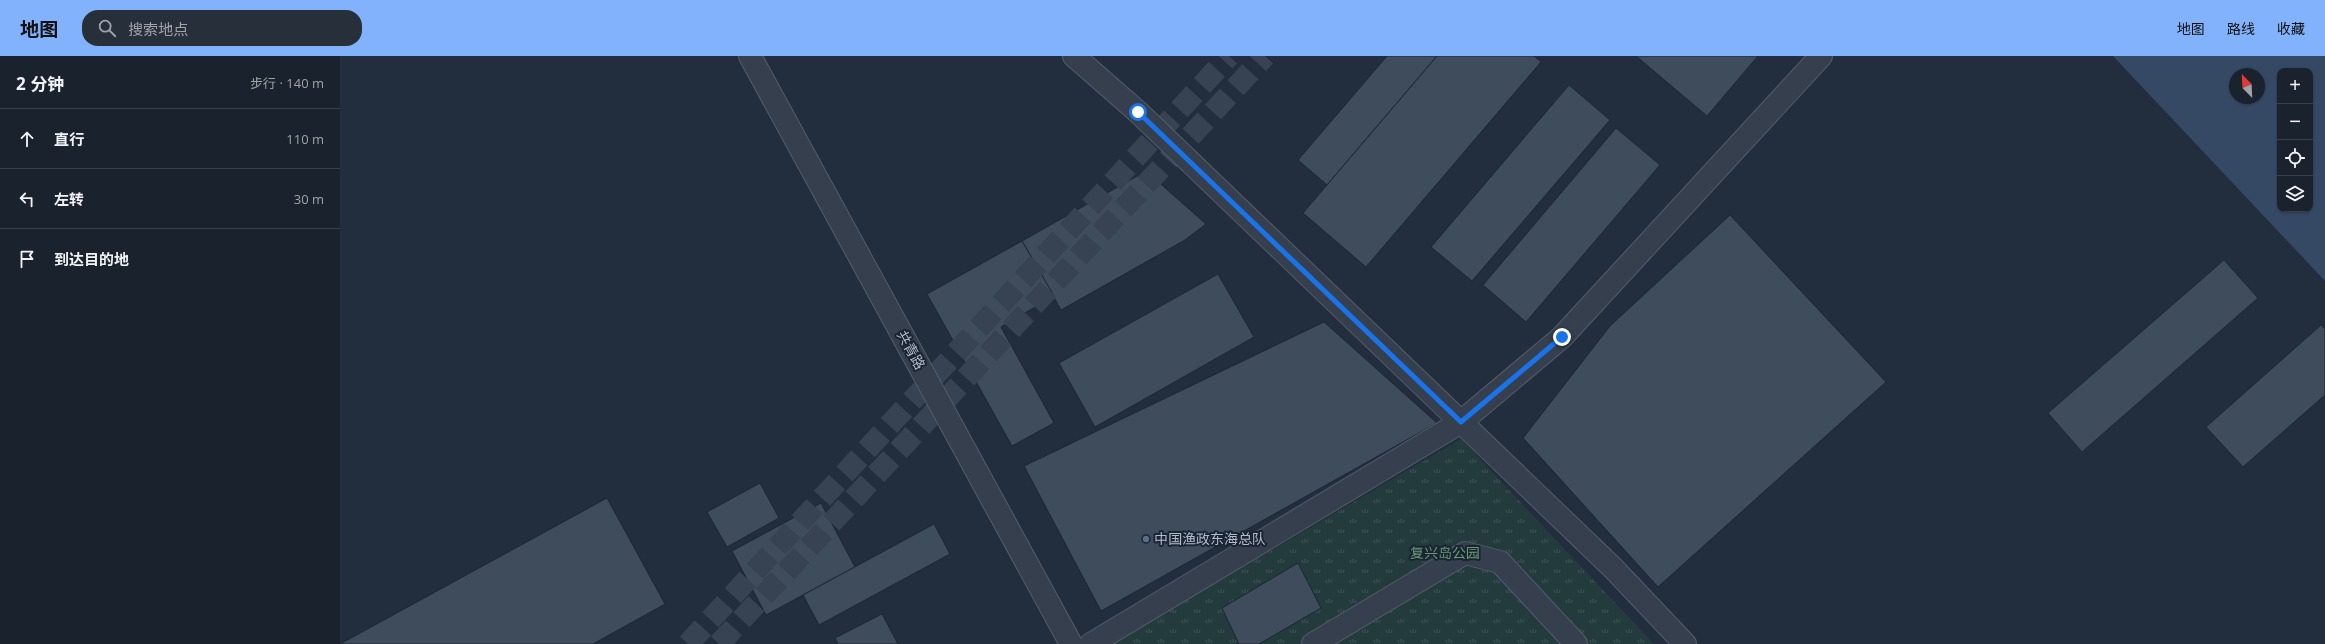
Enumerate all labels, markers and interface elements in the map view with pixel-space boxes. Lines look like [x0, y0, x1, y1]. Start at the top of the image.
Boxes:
search box [82, 10, 362, 46]
text: 地图 [20, 16, 58, 42]
icon: search [96, 17, 118, 39]
text: 搜索地点 [128, 19, 188, 39]
text: 地图 [2177, 19, 2205, 38]
text: 路线 [2227, 19, 2255, 38]
text: 收藏 [2277, 19, 2305, 38]
north arrow [2229, 68, 2265, 104]
map controls [2277, 68, 2313, 212]
button: + [2277, 68, 2313, 104]
text: 2 分钟 [16, 72, 64, 95]
text: 步行 · 140 m [250, 74, 324, 92]
route start [1129, 103, 1147, 121]
button: − [2277, 104, 2313, 140]
icon: ahead [16, 128, 38, 150]
text: 直行 [54, 129, 84, 149]
text: 110 m [286, 130, 324, 148]
button: locate [2277, 140, 2313, 176]
button: layers [2277, 176, 2313, 212]
icon: left [16, 188, 38, 210]
text: 左转 [54, 189, 84, 209]
text: 30 m [294, 190, 324, 208]
icon: arrive [16, 248, 38, 270]
text: 到达目的地 [54, 249, 129, 269]
street label: 共青路 [893, 327, 930, 373]
route end [1553, 328, 1571, 346]
place label: 中国渔政东海总队 [1154, 529, 1266, 548]
marker: 中国渔政东海总队 [1141, 534, 1151, 544]
park label: 复兴岛公园 [1410, 543, 1480, 562]

